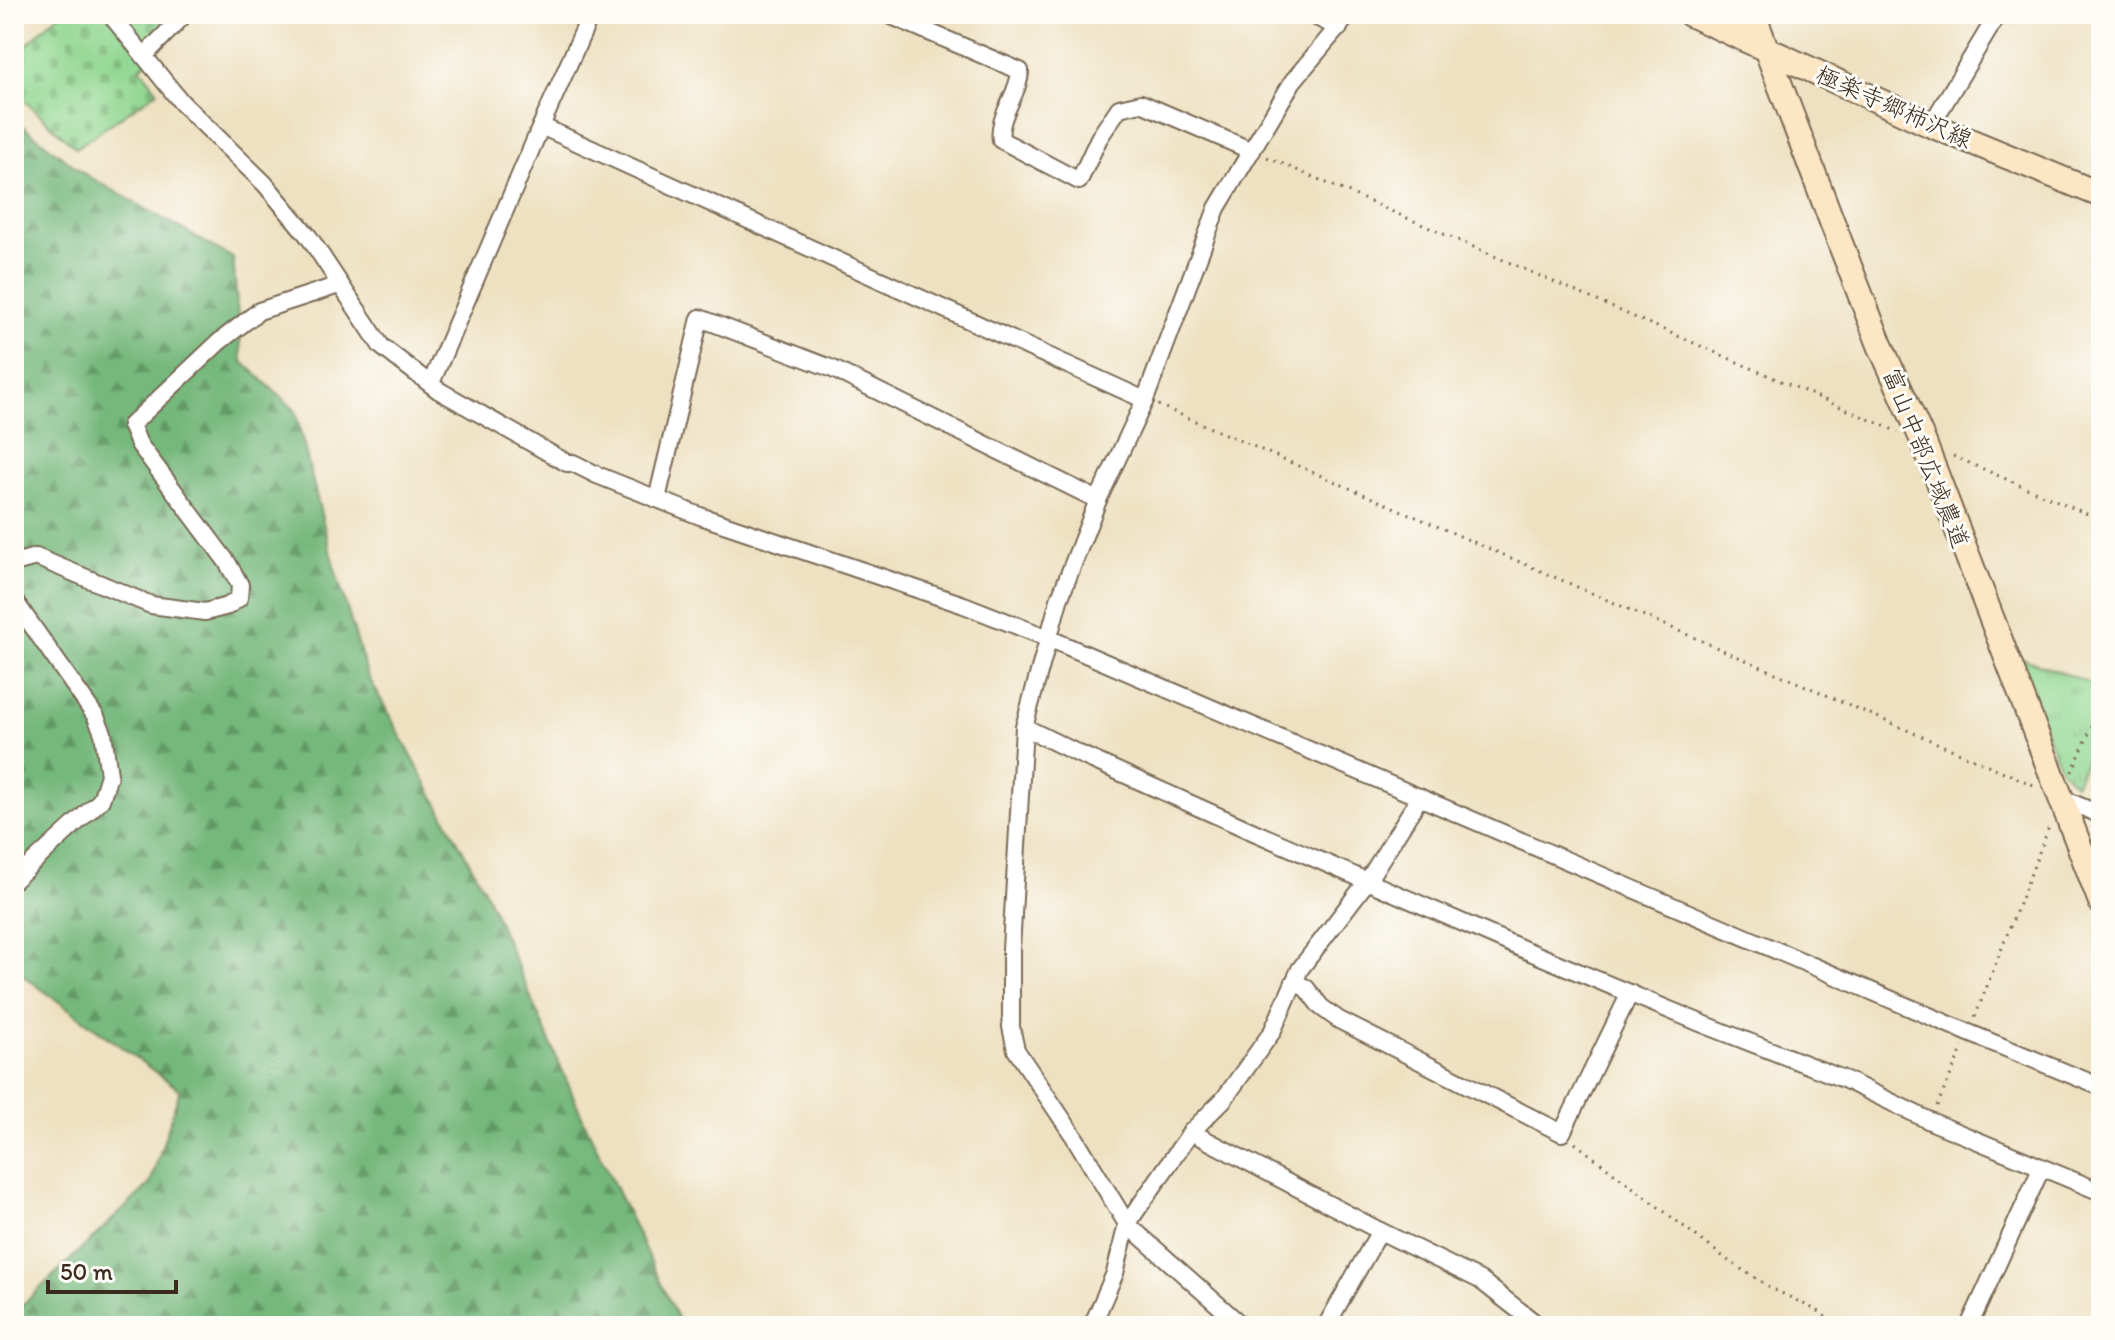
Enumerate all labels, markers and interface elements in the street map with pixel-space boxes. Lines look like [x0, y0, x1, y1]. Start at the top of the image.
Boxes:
street label: 極楽寺郷柿沢線 [1812, 59, 1977, 154]
street label: 富山中部広域農道 [1877, 363, 1976, 552]
scale bar [48, 1244, 176, 1294]
text: 50 m [60, 1257, 113, 1286]

